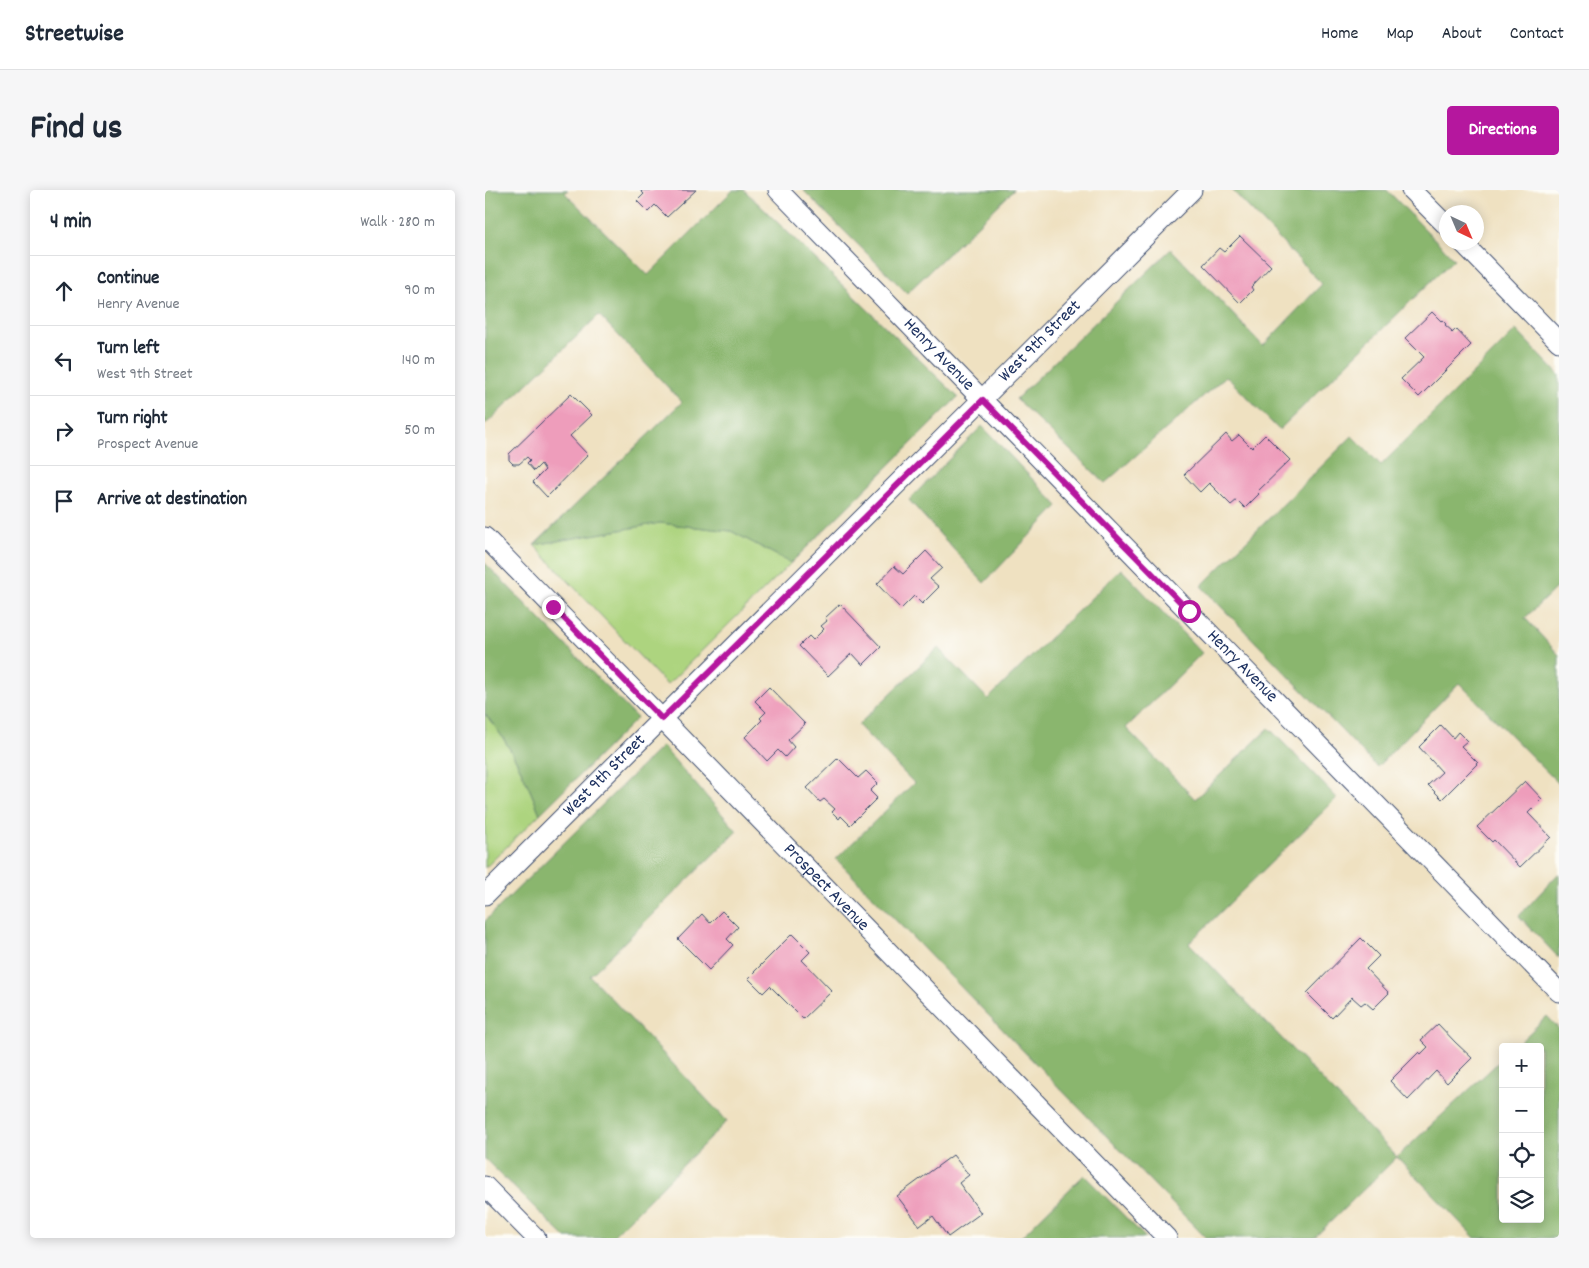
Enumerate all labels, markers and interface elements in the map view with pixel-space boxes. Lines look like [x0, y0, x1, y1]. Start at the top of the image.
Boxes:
text: Streetwise [25, 18, 124, 52]
text: Home [1321, 22, 1358, 47]
text: Map [1386, 22, 1414, 47]
text: About [1442, 22, 1482, 47]
text: Contact [1510, 22, 1564, 47]
text: Find us [30, 105, 122, 155]
button: Directions [1447, 106, 1559, 155]
north arrow [1439, 205, 1484, 250]
text: 4 min [50, 208, 92, 238]
text: Walk · 280 m [360, 211, 435, 234]
text: Continue [97, 266, 159, 293]
icon: ahead [50, 277, 78, 305]
text: 90 m [404, 279, 435, 302]
text: Henry Avenue [97, 293, 179, 316]
street label: West 9th Street [993, 294, 1087, 388]
street label: Henry Avenue [897, 313, 980, 397]
text: Turn left [97, 336, 160, 363]
icon: left [50, 347, 78, 375]
text: 140 m [401, 349, 435, 372]
text: West 9th Street [97, 363, 193, 386]
text: Turn right [97, 406, 168, 433]
icon: right [50, 417, 78, 445]
text: 50 m [404, 419, 435, 442]
text: Prospect Avenue [97, 433, 198, 456]
icon: arrive [50, 487, 78, 515]
text: Arrive at destination [97, 487, 247, 514]
route end [542, 596, 565, 619]
route start [1178, 600, 1201, 623]
street label: Henry Avenue [1201, 624, 1283, 708]
street label: West 9th Street [558, 729, 652, 823]
street label: Prospect Avenue [777, 838, 875, 937]
map controls [1499, 1043, 1544, 1223]
button: + [1499, 1043, 1544, 1088]
button: − [1499, 1088, 1544, 1133]
button: locate [1499, 1133, 1544, 1178]
button: layers [1499, 1178, 1544, 1223]

